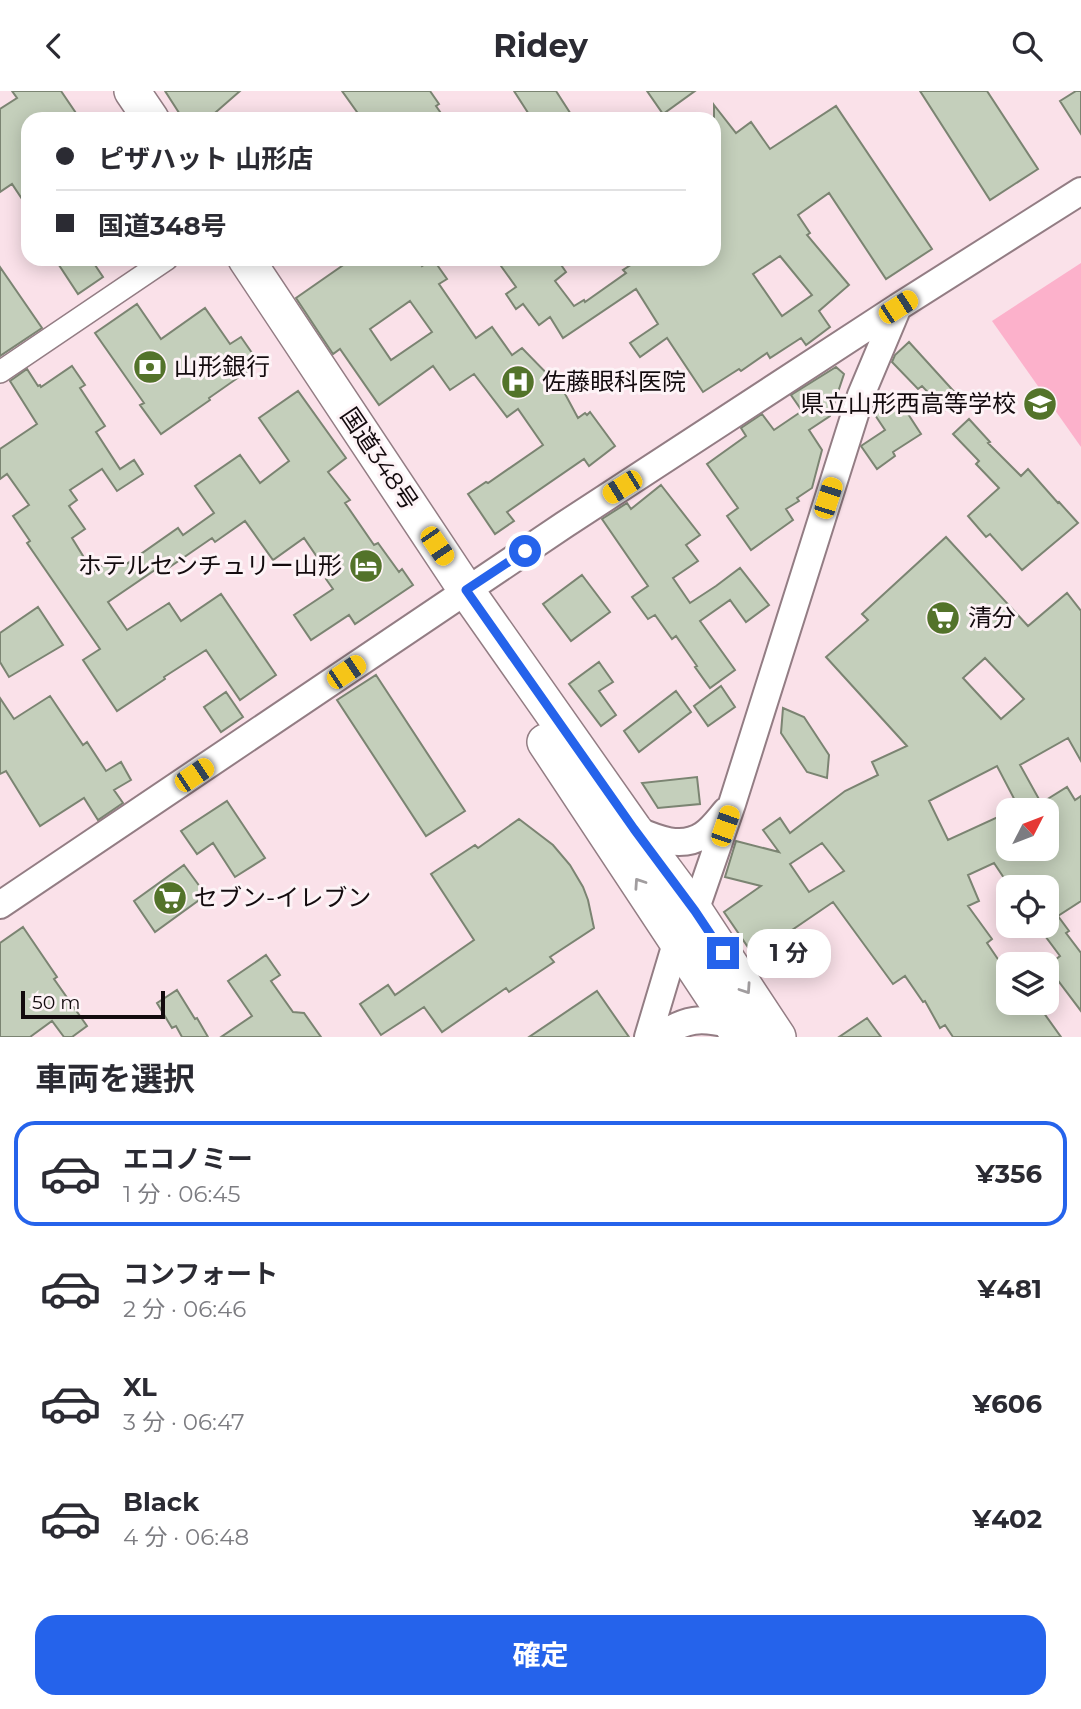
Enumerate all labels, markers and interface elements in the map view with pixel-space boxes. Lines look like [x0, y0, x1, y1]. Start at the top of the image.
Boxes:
text: Ridey [493, 26, 588, 65]
icon: back [35, 27, 73, 65]
icon: search [1008, 27, 1046, 65]
text: ピザハット 山形店 [98, 143, 313, 175]
text: 国道348号 [98, 210, 227, 242]
car [875, 287, 922, 327]
bank icon: 山形銀行 [131, 348, 169, 386]
place label: 山形銀行 [174, 352, 270, 381]
hospital icon: 佐藤眼科医院 [499, 363, 537, 401]
place label: 佐藤眼科医院 [542, 367, 686, 396]
school or university icon: 県立山形西高等学校 [1021, 385, 1059, 423]
place label: 県立山形西高等学校 [800, 389, 1016, 418]
street label: 国道348号 [335, 402, 424, 515]
car [599, 467, 646, 507]
car [812, 475, 845, 521]
car [417, 523, 458, 569]
route start [509, 535, 541, 567]
hotel icon: ホテルセンチュリー山形 [347, 547, 385, 585]
place label: ホテルセンチュリー山形 [78, 551, 342, 580]
supermarket icon: 清分 [924, 599, 962, 637]
place label: 清分 [968, 603, 1016, 632]
car [323, 652, 370, 692]
car [171, 755, 218, 795]
north arrow [996, 798, 1059, 861]
map controls [996, 798, 1059, 1015]
car [709, 803, 742, 849]
button: locate [996, 875, 1059, 938]
one-way arrow [634, 878, 647, 891]
supermarket icon: セブン-イレブン [151, 879, 189, 917]
place label: セブン-イレブン [194, 883, 371, 912]
callout: 1 分 [748, 929, 832, 977]
route end [707, 937, 739, 969]
text: 1 分 [770, 939, 808, 967]
button: layers [996, 952, 1059, 1015]
one-way arrow [738, 981, 751, 994]
scale bar [21, 988, 164, 1020]
text: 50 m [32, 991, 80, 1014]
text: 車両を選択 [35, 1059, 195, 1098]
icon: car [39, 1142, 102, 1205]
text: エコノミー [123, 1143, 253, 1175]
text: ¥356 [975, 1158, 1042, 1190]
text: 1 分 · 06:45 [123, 1180, 240, 1208]
icon: car [39, 1257, 102, 1320]
text: コンフォート [123, 1258, 278, 1290]
text: ¥481 [978, 1273, 1042, 1305]
text: 2 分 · 06:46 [123, 1295, 246, 1323]
text: XL [123, 1371, 157, 1403]
icon: car [39, 1372, 102, 1435]
text: ¥606 [972, 1388, 1042, 1420]
text: 3 分 · 06:47 [123, 1408, 245, 1436]
text: Black [123, 1486, 199, 1518]
icon: car [39, 1487, 102, 1550]
text: ¥402 [972, 1503, 1042, 1535]
text: 4 分 · 06:48 [123, 1523, 249, 1551]
button: 確定 [35, 1615, 1046, 1695]

